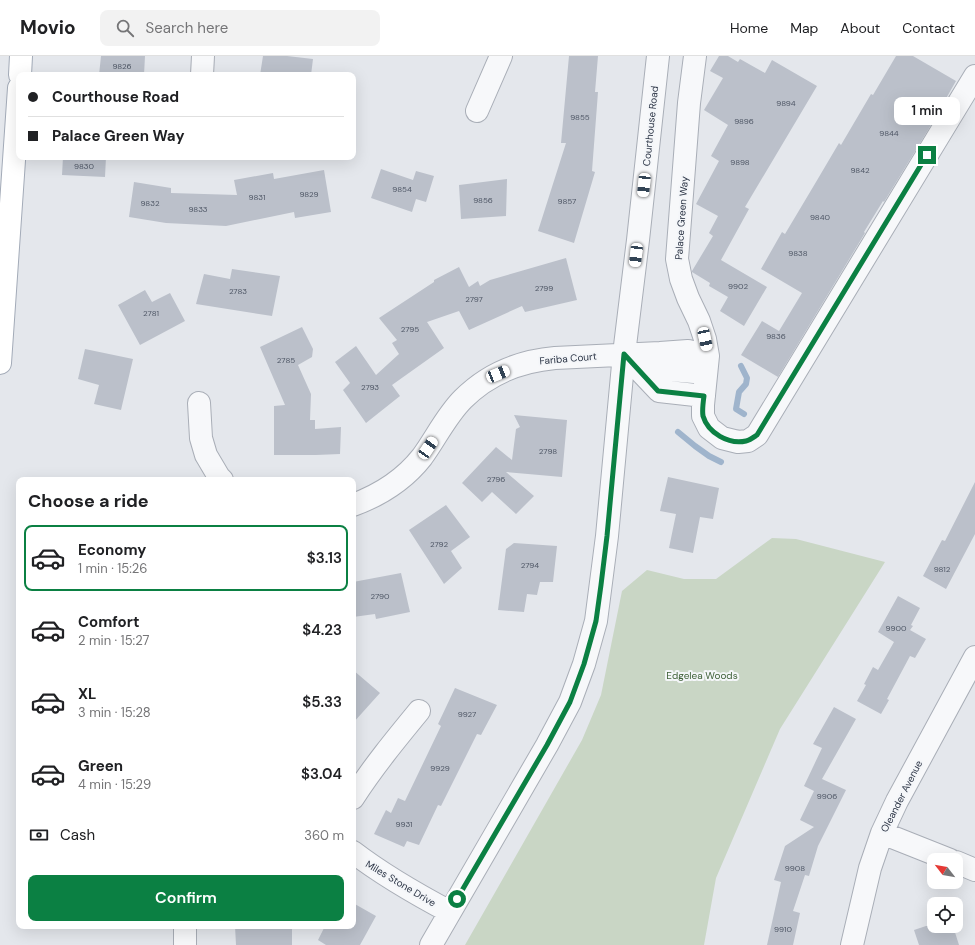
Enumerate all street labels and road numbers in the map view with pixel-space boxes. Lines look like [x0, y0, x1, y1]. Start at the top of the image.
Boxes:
street label: Courthouse Road [640, 85, 661, 167]
street label: Palace Green Way [672, 175, 691, 260]
street label: Fariba Court [539, 350, 597, 367]
street label: Oleander Avenue [878, 758, 925, 834]
street label: Miles Stone Drive [363, 857, 439, 910]

